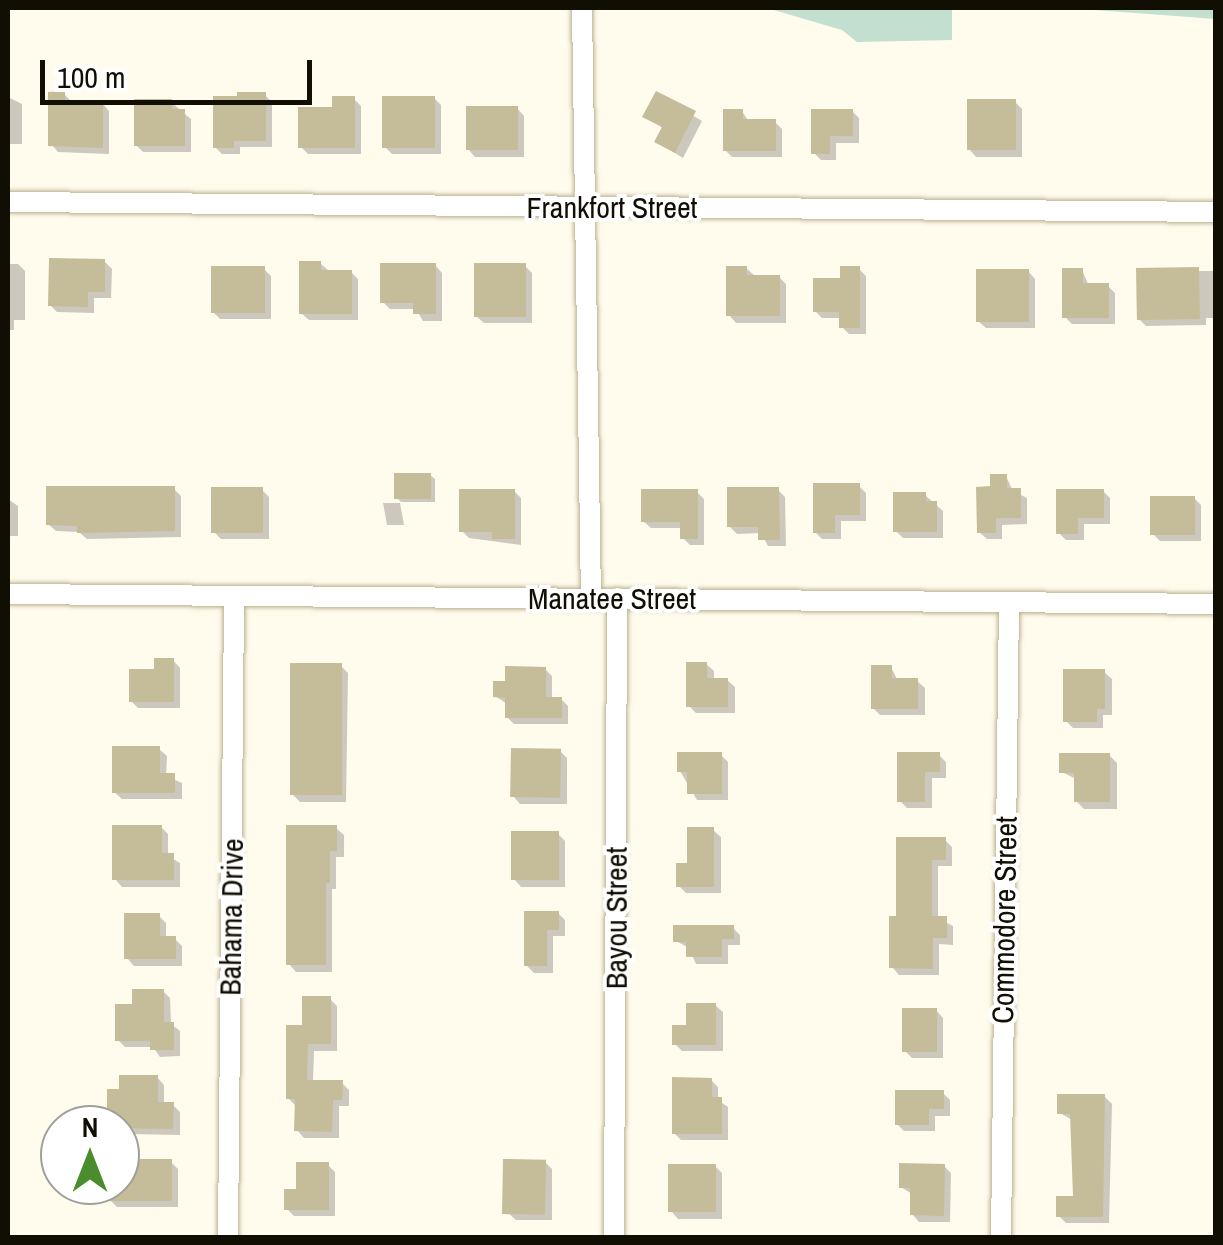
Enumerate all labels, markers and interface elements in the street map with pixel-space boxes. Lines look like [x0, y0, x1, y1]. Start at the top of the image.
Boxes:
scale bar [45, 40, 318, 102]
text: 100 m [57, 57, 125, 97]
street label: Frankfort Street [527, 189, 697, 225]
street label: Manatee Street [528, 580, 696, 616]
street label: Commodore Street [984, 816, 1024, 1024]
street label: Bahama Drive [212, 838, 250, 996]
street label: Bayou Street [598, 847, 634, 989]
north arrow [40, 1105, 140, 1205]
text: N [82, 1108, 98, 1146]

